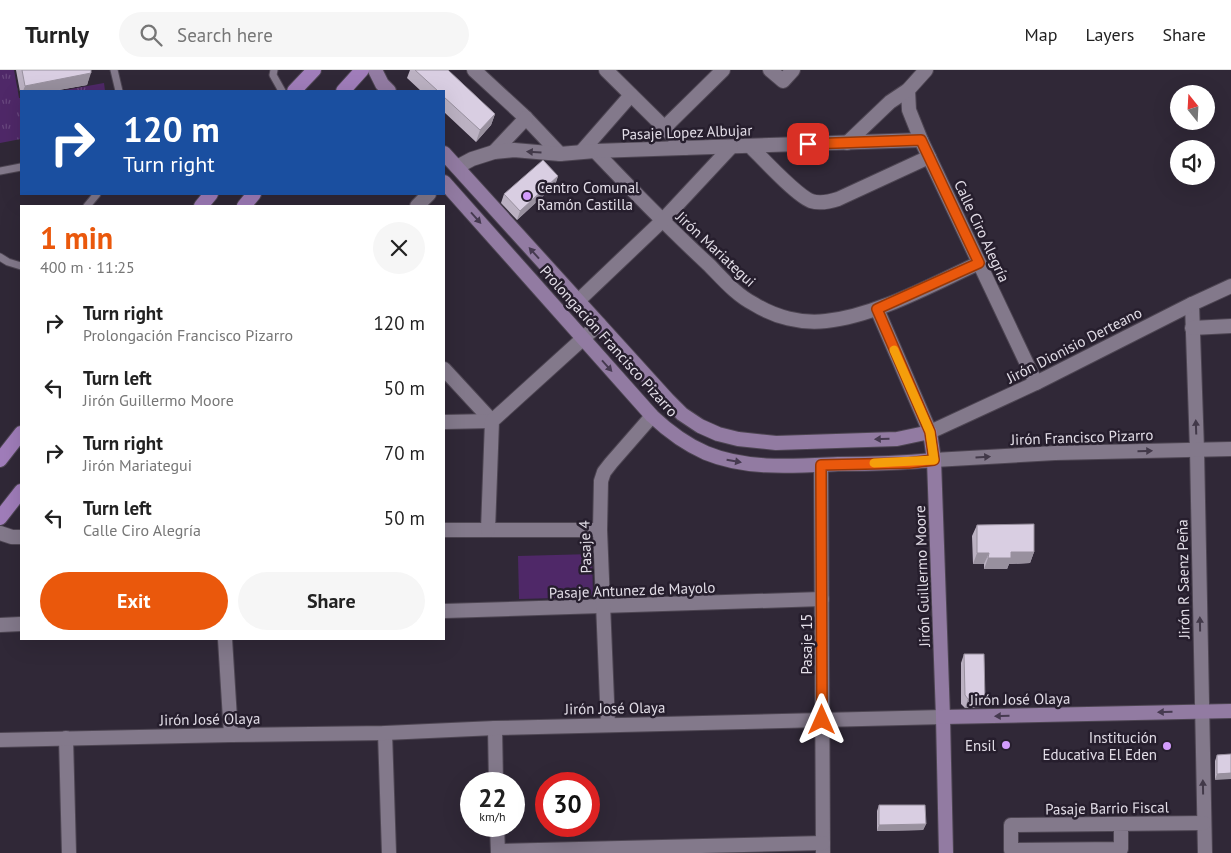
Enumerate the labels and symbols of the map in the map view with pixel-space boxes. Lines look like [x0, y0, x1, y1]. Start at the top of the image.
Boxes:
north arrow [1170, 85, 1215, 130]
street label: Pasaje Lopez Albujar [621, 120, 753, 144]
pin [787, 123, 829, 165]
one-way arrow [526, 148, 542, 156]
street label: Calle Ciro Alegría [950, 177, 1014, 285]
place label: Centro Comunal Ramón Castilla [537, 178, 640, 214]
marker: Centro Comunal Ramón Castilla [521, 190, 533, 202]
street label: Jirón Mariategui [671, 207, 760, 291]
one-way arrow [470, 212, 482, 224]
one-way arrow [528, 247, 540, 259]
street label: Prolongación Francisco Pizarro [536, 261, 682, 421]
street label: Jirón Dionisio Derteano [1002, 303, 1145, 388]
one-way arrow [601, 359, 613, 371]
one-way arrow [1192, 419, 1200, 435]
street label: Jirón Francisco Pizarro [1009, 425, 1154, 449]
one-way arrow [874, 436, 890, 444]
one-way arrow [1137, 447, 1153, 455]
one-way arrow [975, 453, 991, 461]
one-way arrow [727, 457, 743, 465]
street label: Jirón Guillermo Moore [910, 505, 934, 648]
street label: Jirón R Saenz Peña [1172, 519, 1194, 640]
street label: Pasaje 4 [575, 520, 595, 574]
street label: Pasaje Antunez de Mayolo [548, 578, 716, 602]
street label: Pasaje 15 [797, 613, 816, 675]
one-way arrow [1196, 616, 1204, 632]
street label: Jirón José Olaya [969, 689, 1070, 709]
position arrow [795, 693, 847, 745]
street label: Jirón José Olaya [564, 698, 665, 718]
one-way arrow [1157, 708, 1173, 716]
street label: Jirón José Olaya [159, 709, 260, 729]
one-way arrow [994, 712, 1010, 720]
place label: Institución Educativa El Eden [1042, 728, 1157, 764]
place label: Ensil [965, 736, 997, 755]
marker: Ensil [1000, 739, 1012, 751]
marker: Institución Educativa El Eden [1161, 740, 1173, 752]
speed limit sign: 30 [535, 772, 600, 837]
one-way arrow [1199, 779, 1207, 795]
street label: Pasaje Barrio Fiscal [1045, 797, 1170, 819]

